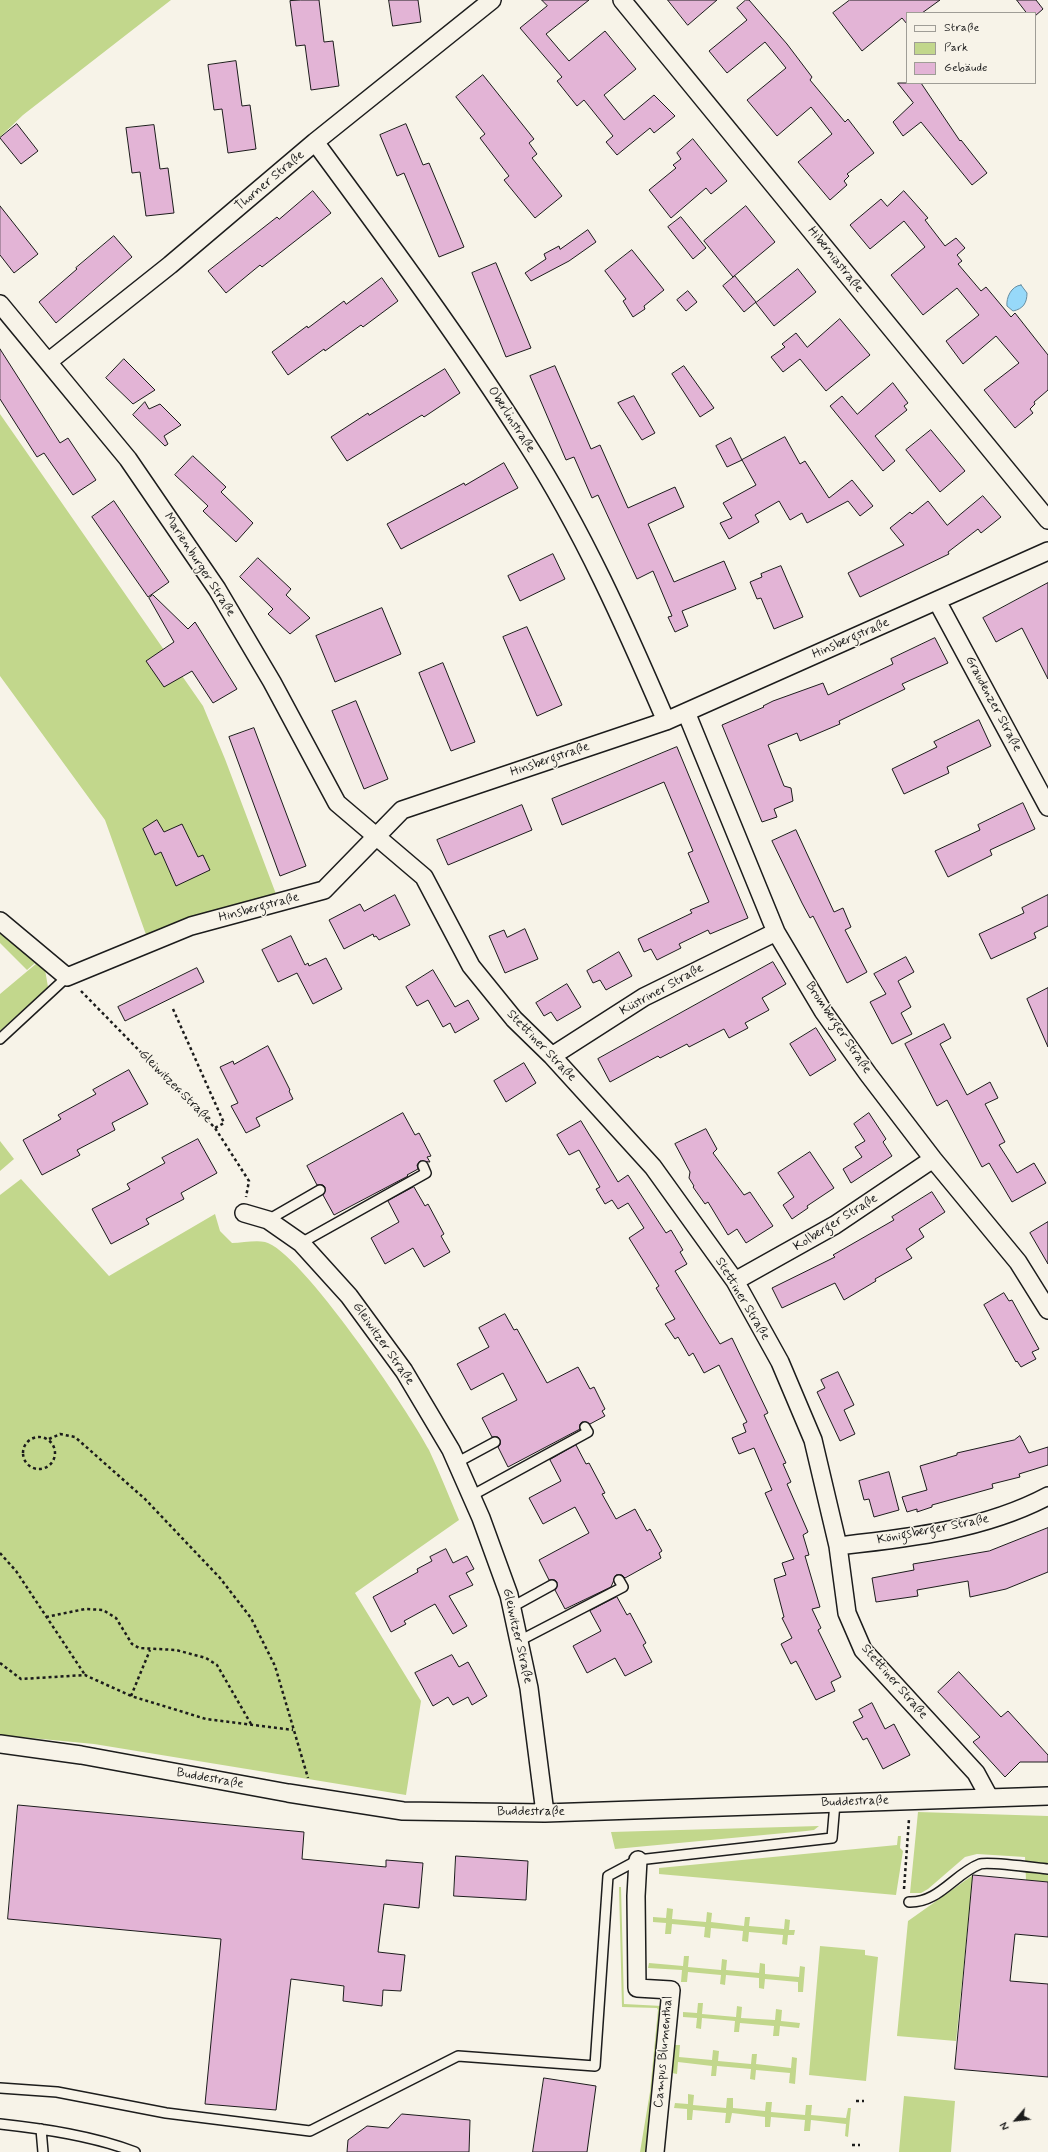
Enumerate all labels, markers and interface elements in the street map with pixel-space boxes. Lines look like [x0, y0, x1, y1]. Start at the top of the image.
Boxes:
legend [906, 12, 1036, 84]
text: Straße [944, 20, 979, 36]
text: Park [944, 40, 968, 56]
text: Gebäude [944, 60, 987, 76]
street label: Thorner Straße [232, 147, 308, 215]
street label: Hiberniastraße [804, 224, 866, 296]
street label: Oberlinstraße [484, 384, 538, 456]
street label: Marienburger Straße [160, 510, 238, 620]
street label: Hinsbergstraße [810, 615, 892, 663]
street label: Graudenzer Straße [961, 654, 1025, 754]
street label: Hinsbergstraße [508, 739, 592, 781]
street label: Hinsbergstraße [217, 890, 301, 926]
street label: Küstriner Straße [617, 961, 707, 1019]
street label: Bromberger Straße [802, 979, 874, 1077]
street label: Stettiner Straße [503, 1007, 579, 1085]
street label: Gleiwitzer Straße [135, 1047, 215, 1127]
street label: Kolberger Straße [791, 1191, 881, 1255]
street label: Stettiner Straße [711, 1255, 773, 1343]
street label: Gleiwitzer Straße [349, 1300, 417, 1388]
street label: Königsberger Straße [876, 1511, 990, 1549]
street label: Gleiwitzer Straße [498, 1587, 536, 1685]
street label: Stettiner Straße [857, 1641, 931, 1723]
street label: Buddestraße [175, 1765, 245, 1793]
street label: Buddestraße [821, 1793, 889, 1811]
street label: Buddestraße [497, 1804, 565, 1820]
street label: Campus Blumenthal [651, 1995, 677, 2109]
north arrow [996, 2100, 1036, 2140]
text: N [998, 2119, 1013, 2132]

